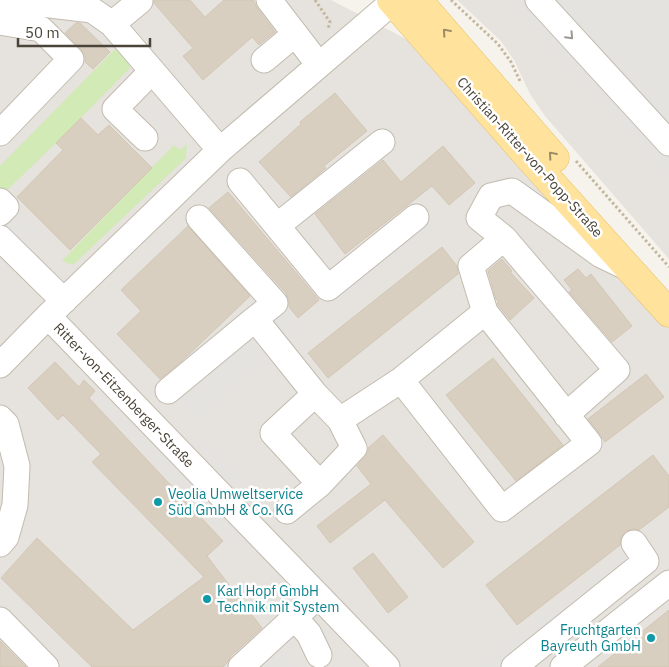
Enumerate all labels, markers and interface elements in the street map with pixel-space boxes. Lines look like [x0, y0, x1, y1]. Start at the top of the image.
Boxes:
scale bar [18, 15, 150, 47]
text: 50 m [25, 23, 60, 42]
one-way arrow [443, 29, 452, 38]
one-way arrow [565, 30, 574, 39]
street label: Christian-Ritter-von-Popp-Straße [453, 73, 607, 241]
one-way arrow [549, 152, 558, 161]
street label: Ritter-von-Eitzenberger-Straße [50, 319, 198, 472]
place label: Veolia Umweltservice Süd GmbH & Co. KG [168, 485, 304, 519]
marker: Veolia Umweltservice Süd GmbH & Co. KG [152, 496, 164, 508]
place label: Karl Hopf GmbH Technik mit System [217, 582, 339, 616]
marker: Karl Hopf GmbH Technik mit System [201, 593, 213, 605]
place label: Fruchtgarten Bayreuth GmbH [541, 621, 641, 655]
marker: Fruchtgarten Bayreuth GmbH [645, 632, 657, 644]

